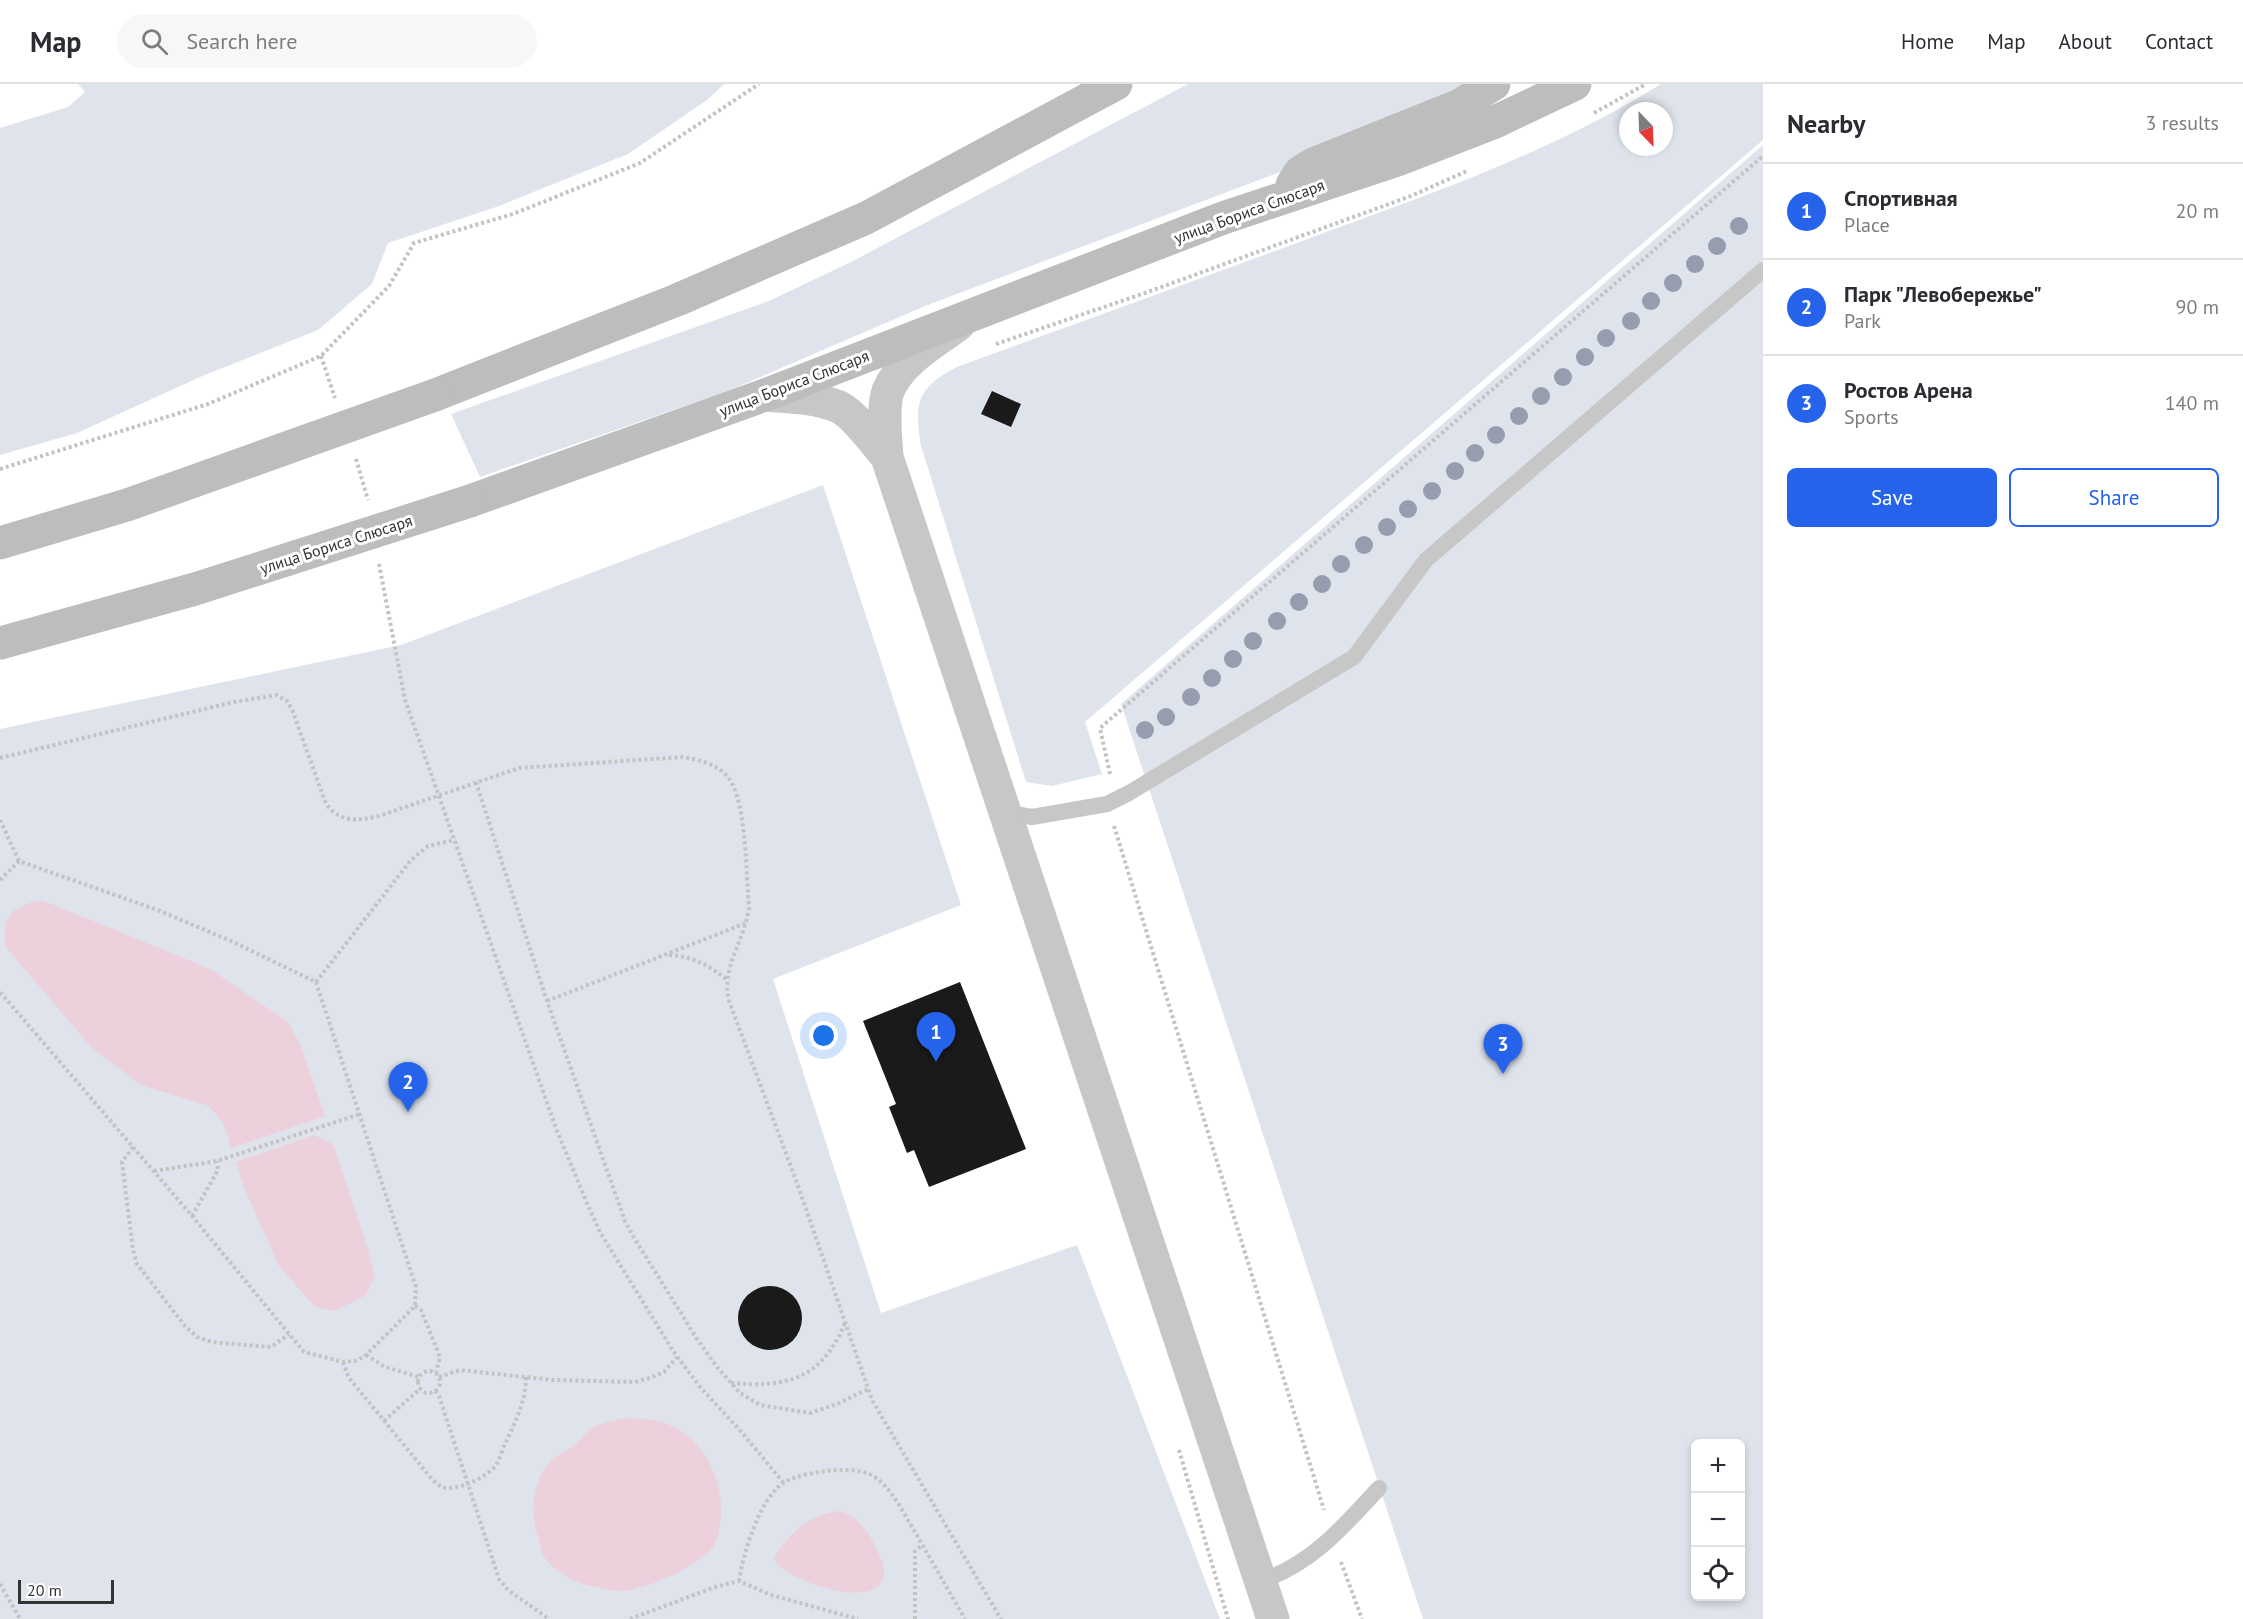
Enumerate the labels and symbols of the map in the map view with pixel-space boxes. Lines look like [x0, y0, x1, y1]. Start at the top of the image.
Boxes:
north arrow [1619, 102, 1673, 156]
street label: улица Бориса Слюсаря [1171, 174, 1327, 248]
street label: улица Бориса Слюсаря [716, 345, 872, 421]
street label: улица Бориса Слюсаря [257, 510, 415, 578]
pin: 1 [916, 1012, 956, 1062]
your location [809, 1021, 838, 1050]
pin: 3 [1484, 1024, 1522, 1074]
pin: 2 [388, 1062, 428, 1112]
scale bar [18, 1577, 114, 1604]

